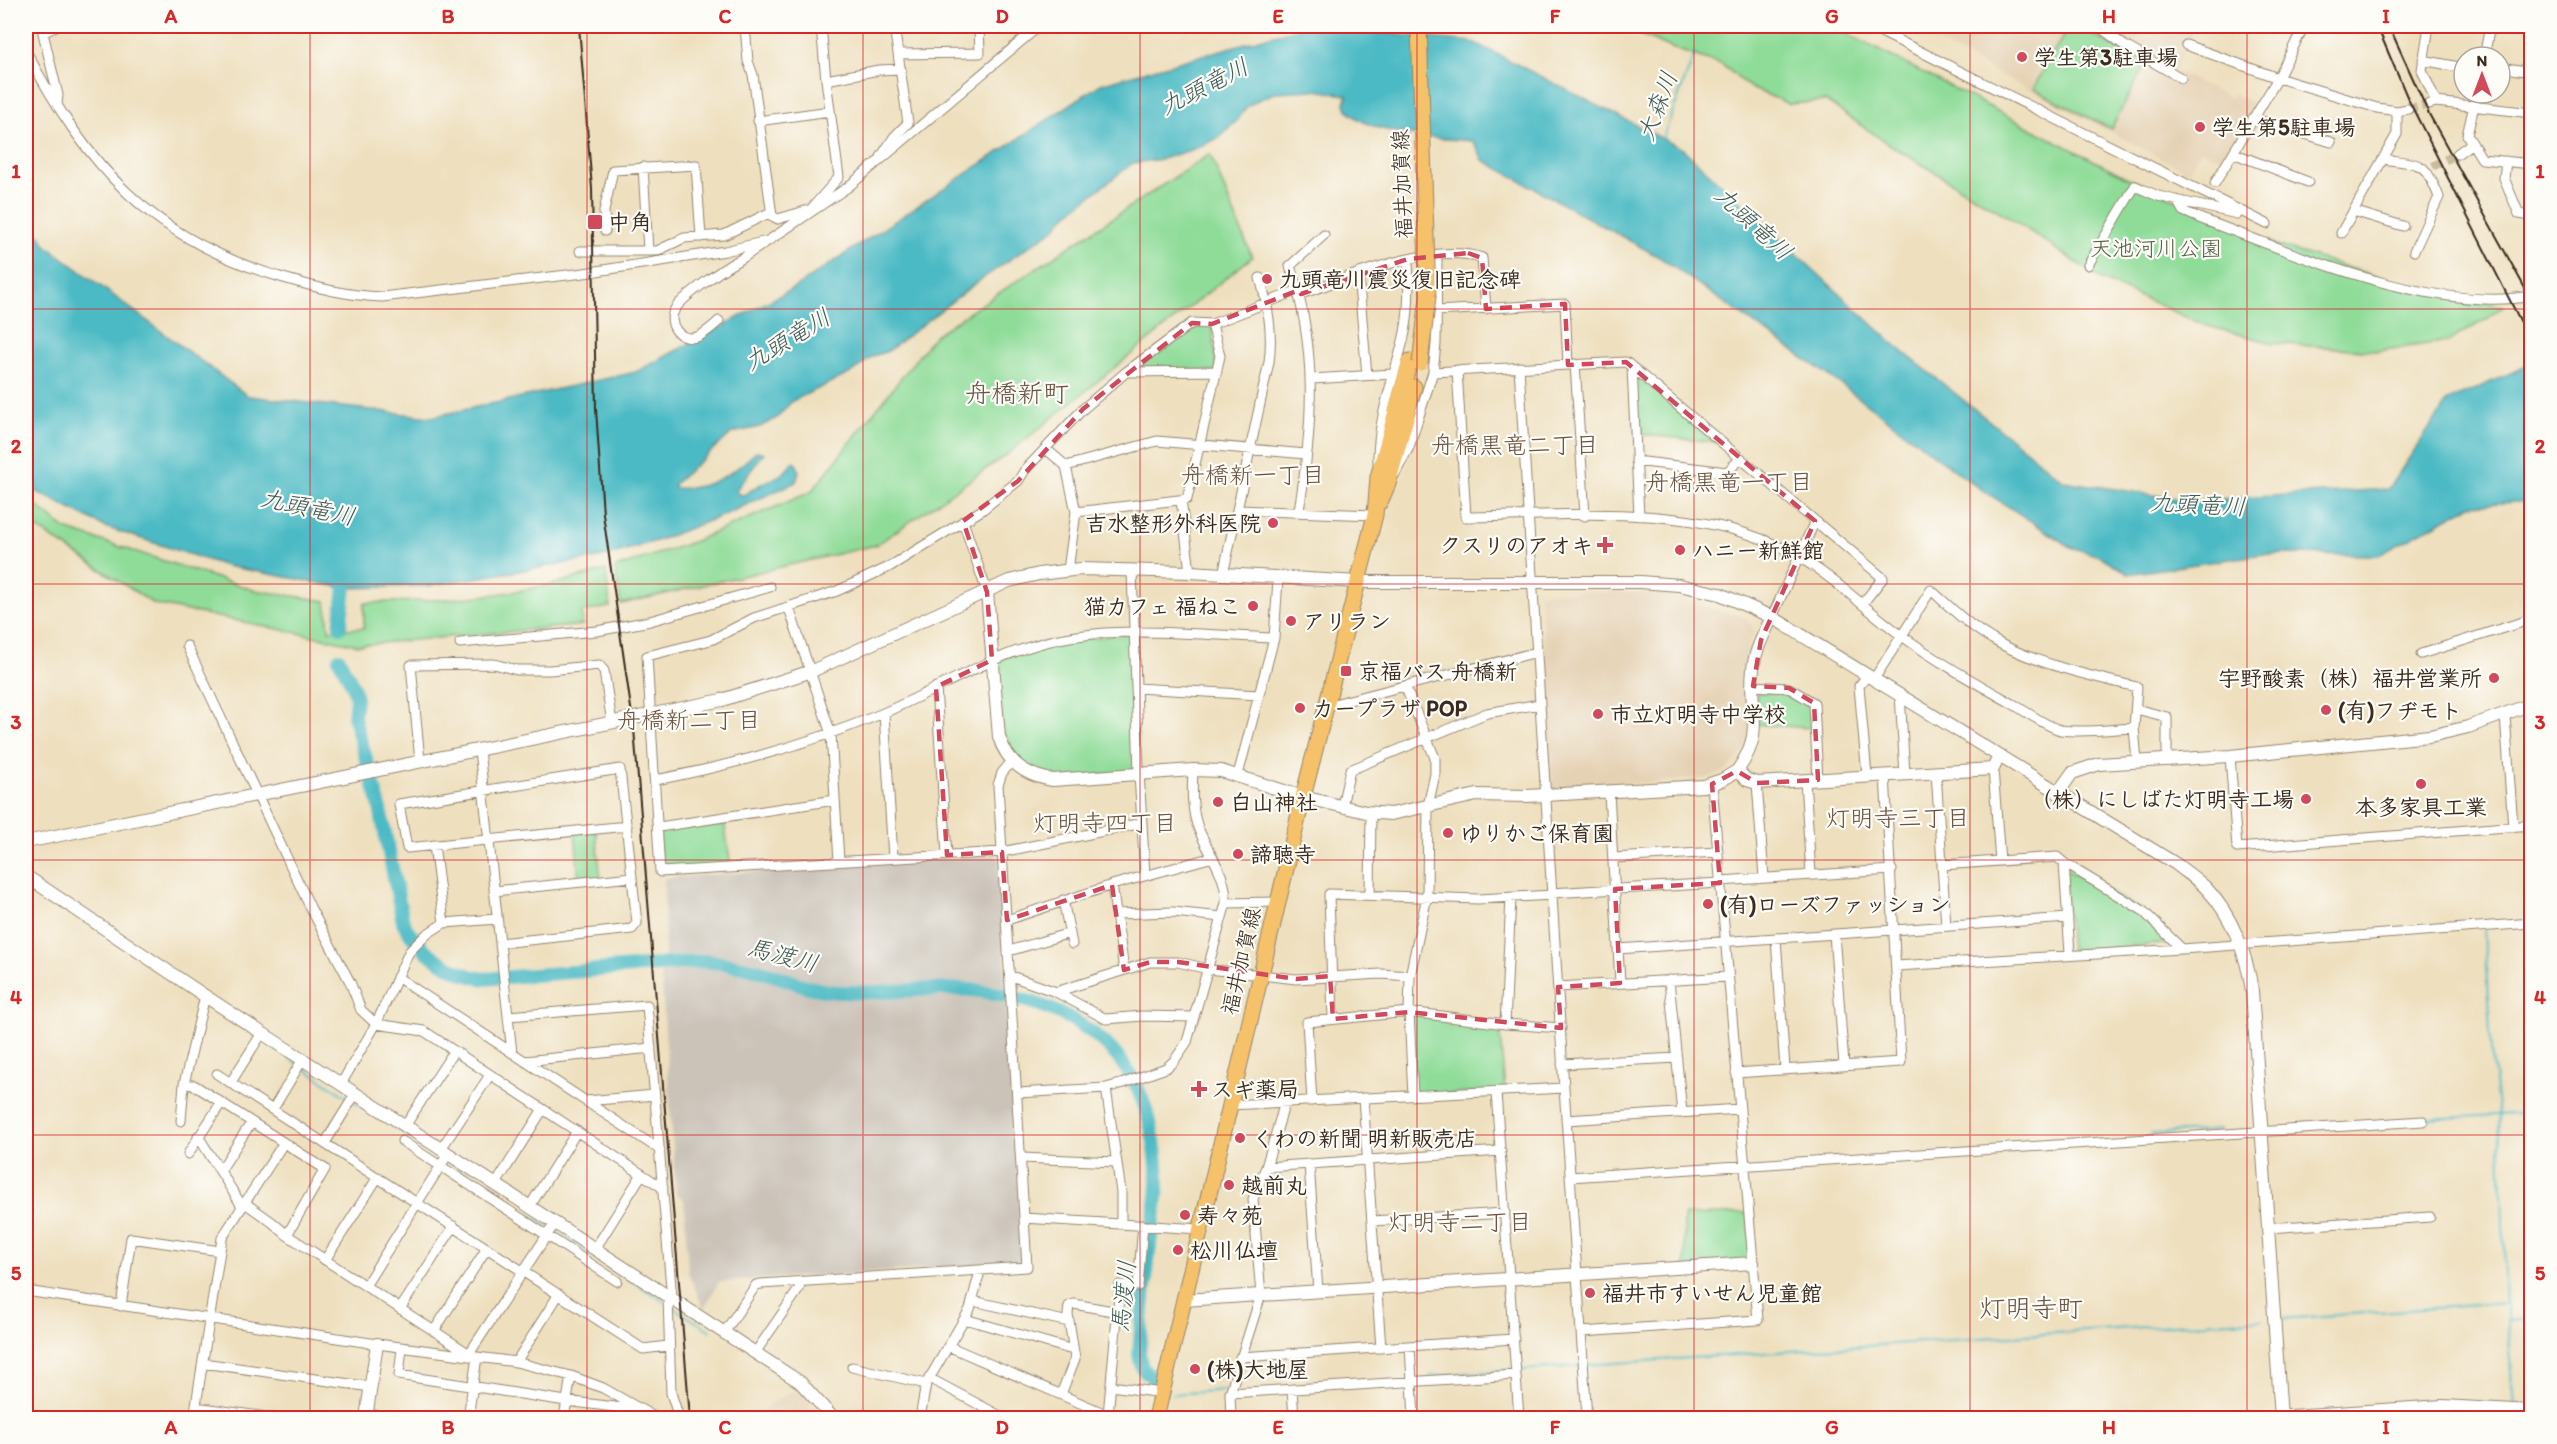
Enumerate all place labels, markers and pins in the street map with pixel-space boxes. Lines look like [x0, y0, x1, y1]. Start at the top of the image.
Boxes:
place label: 学生第3駐車場 [2034, 44, 2178, 71]
marker: 学生第3駐車場 [2015, 50, 2029, 64]
place label: 学生第5駐車場 [2212, 114, 2356, 141]
marker: 学生第5駐車場 [2193, 120, 2207, 134]
place label: 中角 [608, 209, 652, 236]
marker: 中角 [586, 213, 604, 231]
place label: 九頭竜川震災復旧記念碑 [1279, 266, 1521, 293]
marker: 九頭竜川震災復旧記念碑 [1260, 272, 1274, 286]
place label: 吉水整形外科医院 [1085, 510, 1261, 537]
marker: 吉水整形外科医院 [1266, 516, 1280, 530]
place label: クスリのアオキ [1439, 532, 1593, 559]
place label: ハニー新鮮館 [1692, 537, 1824, 564]
marker: クスリのアオキ [1598, 538, 1612, 552]
marker: ハニー新鮮館 [1673, 543, 1687, 557]
place label: 猫カフェ 福ねこ [1084, 593, 1241, 620]
marker: 猫カフェ 福ねこ [1246, 599, 1260, 613]
place label: アリラン [1303, 608, 1391, 635]
marker: アリラン [1284, 614, 1298, 628]
place label: 京福バス 舟橋新 [1358, 658, 1517, 685]
marker: 京福バス 舟橋新 [1339, 664, 1353, 678]
place label: 宇野酸素（株）福井営業所 [2218, 665, 2482, 692]
marker: 宇野酸素（株）福井営業所 [2487, 671, 2501, 685]
place label: カープラザ POP [1312, 695, 1468, 722]
place label: (有)フヂモト [2338, 697, 2462, 724]
marker: カープラザ POP [1293, 701, 1307, 715]
place label: 市立灯明寺中学校 [1610, 701, 1786, 728]
marker: (有)フヂモト [2319, 703, 2333, 717]
marker: 市立灯明寺中学校 [1591, 707, 1605, 721]
marker: 本多家具工業 [2414, 777, 2428, 791]
place label: （株）にしばた灯明寺工場 [2030, 786, 2294, 813]
place label: 白山神社 [1230, 789, 1318, 816]
marker: （株）にしばた灯明寺工場 [2299, 792, 2313, 806]
place label: 本多家具工業 [2355, 794, 2487, 821]
marker: 白山神社 [1211, 795, 1225, 809]
place label: ゆりかご保育園 [1460, 820, 1614, 847]
marker: ゆりかご保育園 [1441, 826, 1455, 840]
place label: 諦聴寺 [1250, 841, 1316, 868]
marker: 諦聴寺 [1231, 847, 1245, 861]
place label: (有)ローズファッション [1720, 891, 1951, 918]
marker: (有)ローズファッション [1701, 897, 1715, 911]
place label: スギ薬局 [1211, 1076, 1299, 1103]
marker: スギ薬局 [1192, 1082, 1206, 1096]
place label: くわの新聞 明新販売店 [1252, 1125, 1477, 1152]
marker: くわの新聞 明新販売店 [1233, 1131, 1247, 1145]
place label: 越前丸 [1241, 1172, 1307, 1199]
marker: 越前丸 [1222, 1178, 1236, 1192]
place label: 寿々苑 [1197, 1202, 1263, 1229]
marker: 寿々苑 [1178, 1208, 1192, 1222]
place label: 松川仏壇 [1190, 1237, 1278, 1264]
marker: 松川仏壇 [1171, 1243, 1185, 1257]
place label: 福井市すいせん児童館 [1602, 1280, 1822, 1307]
marker: 福井市すいせん児童館 [1583, 1286, 1597, 1300]
place label: (株)大地屋 [1207, 1356, 1309, 1383]
marker: (株)大地屋 [1188, 1362, 1202, 1376]

